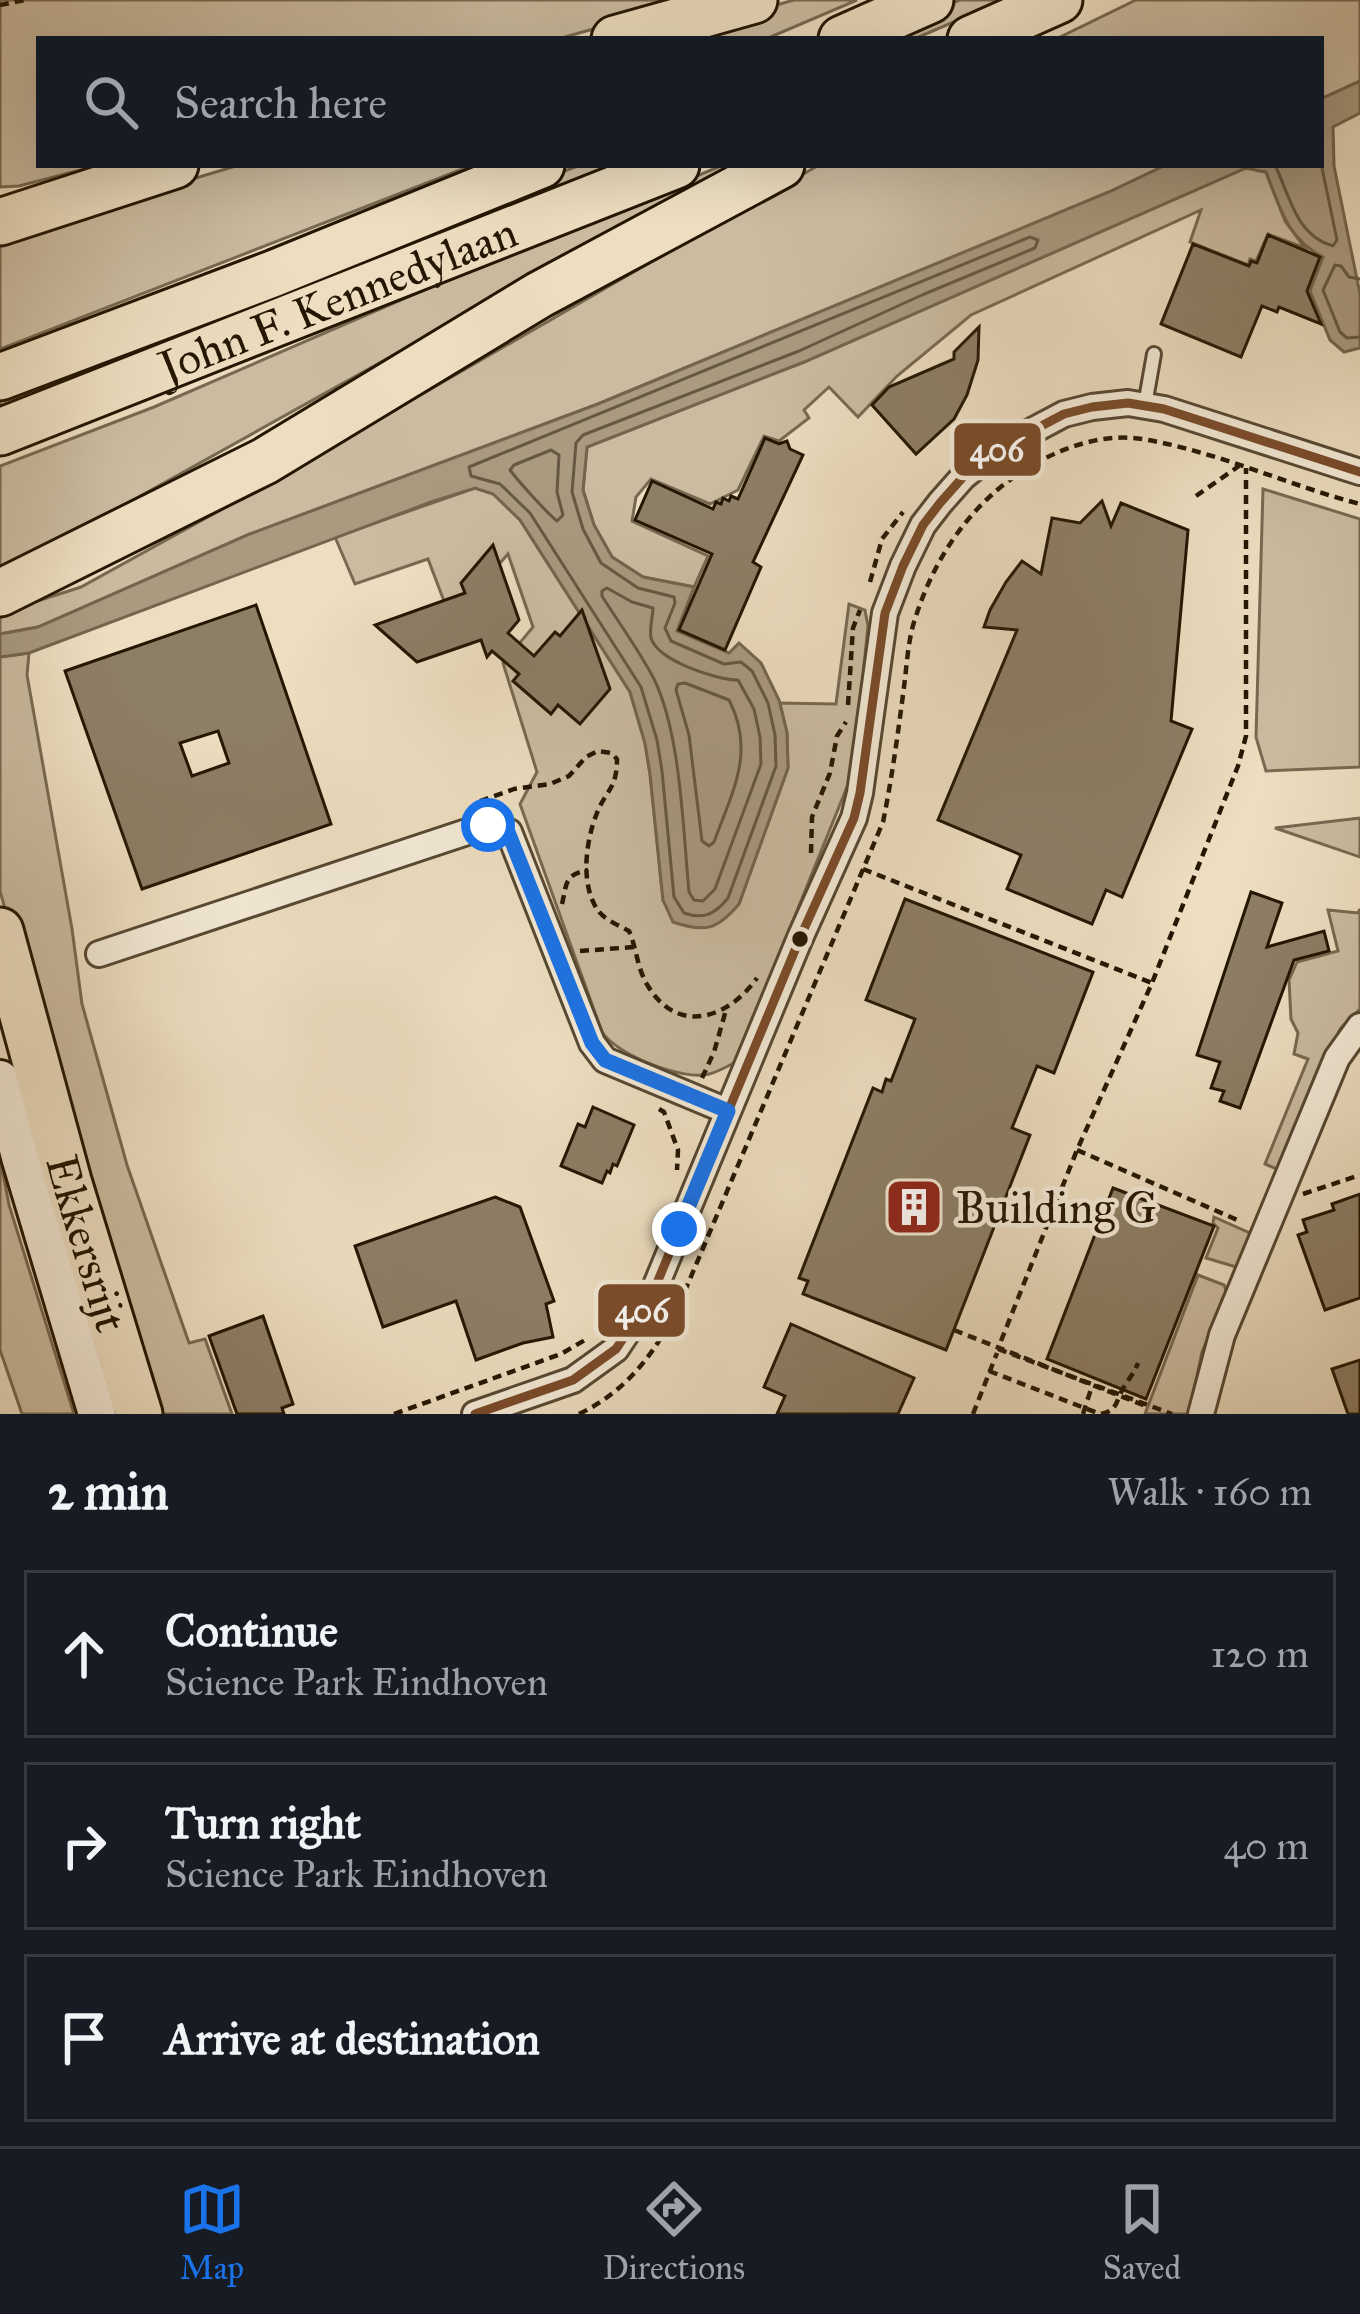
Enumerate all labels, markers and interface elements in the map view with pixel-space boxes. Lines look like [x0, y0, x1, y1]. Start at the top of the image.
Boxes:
search box [36, 36, 1324, 168]
icon: search [78, 69, 144, 135]
text: Search here [174, 75, 387, 130]
street label: John F. Kennedylaan [146, 204, 525, 396]
line badge: 406 [952, 421, 1043, 478]
text: 406 [970, 430, 1026, 470]
route start [461, 798, 515, 852]
unlabelled marker [789, 928, 811, 950]
street label: Ekkersrijt [34, 1149, 139, 1338]
building icon: Building G [883, 1176, 945, 1238]
place label: Building G [956, 1180, 1157, 1235]
route end [652, 1202, 706, 1256]
line badge: 406 [596, 1282, 687, 1339]
text: 406 [615, 1291, 671, 1331]
text: 2 min [48, 1461, 169, 1523]
text: Walk · 160 m [1107, 1468, 1312, 1516]
text: Continue [165, 1603, 338, 1658]
icon: ahead [51, 1621, 117, 1687]
text: 120 m [1210, 1630, 1309, 1678]
text: Science Park Eindhoven [165, 1658, 548, 1706]
text: Turn right [165, 1795, 361, 1850]
icon: right [51, 1813, 117, 1879]
text: 40 m [1223, 1822, 1309, 1870]
text: Science Park Eindhoven [165, 1850, 548, 1898]
icon: arrive [51, 2005, 117, 2071]
text: Arrive at destination [165, 2011, 540, 2066]
tab: Map [179, 2176, 245, 2288]
tab: Directions [603, 2176, 745, 2288]
tab: Saved [1103, 2176, 1181, 2288]

